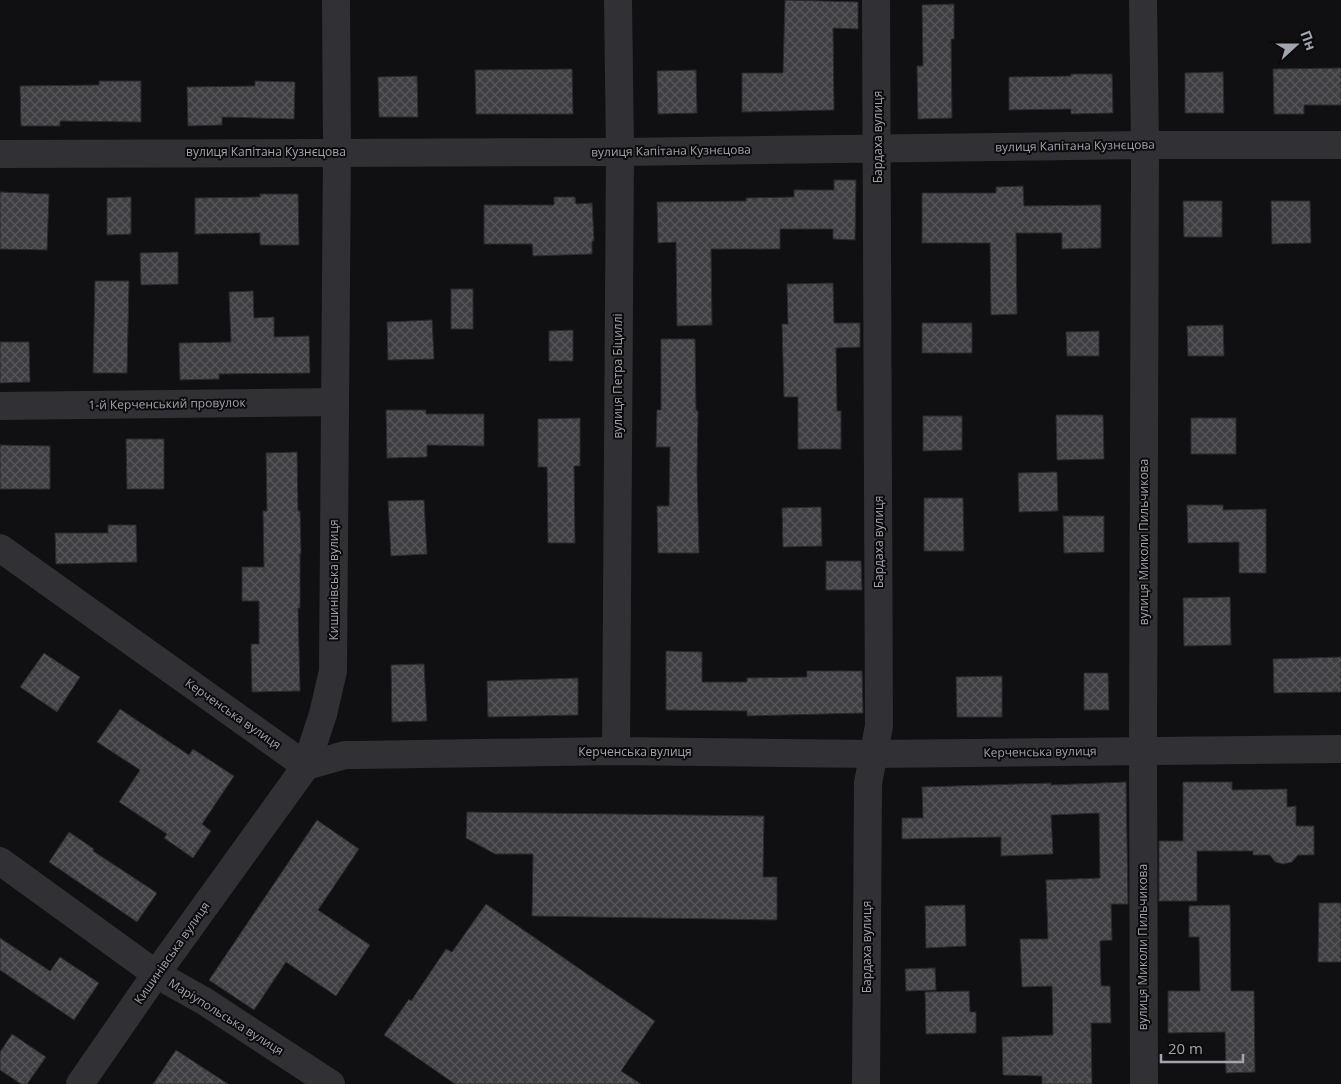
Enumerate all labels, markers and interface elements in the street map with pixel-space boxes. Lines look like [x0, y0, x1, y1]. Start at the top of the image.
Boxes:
north arrow [1271, 20, 1321, 70]
text: Пн [1296, 28, 1321, 53]
street label: Бардаха вулиця [869, 91, 886, 183]
street label: вулиця Капітана Кузнєцова [995, 136, 1155, 155]
street label: вулиця Капітана Кузнєцова [591, 141, 751, 160]
street label: вулиця Капітана Кузнєцова [186, 143, 346, 160]
street label: вулиця Петра Біциллі [609, 313, 626, 439]
street label: 1-й Керченський провулок [88, 394, 246, 413]
street label: вулиця Миколи Пильчикова [1135, 459, 1152, 625]
street label: Бардаха вулиця [870, 496, 887, 588]
street label: Кишинівська вулиця [325, 519, 342, 641]
street label: Керченська вулиця [182, 674, 285, 753]
street label: Керченська вулиця [983, 742, 1097, 761]
street label: Керченська вулиця [578, 743, 692, 760]
street label: вулиця Миколи Пильчикова [1134, 864, 1151, 1030]
street label: Кишинівська вулиця [130, 898, 213, 1007]
street label: Бардаха вулиця [858, 901, 875, 993]
street label: Маріупольська вулиця [165, 974, 287, 1059]
scale bar [1161, 1032, 1244, 1064]
text: 20 m [1168, 1038, 1203, 1058]

